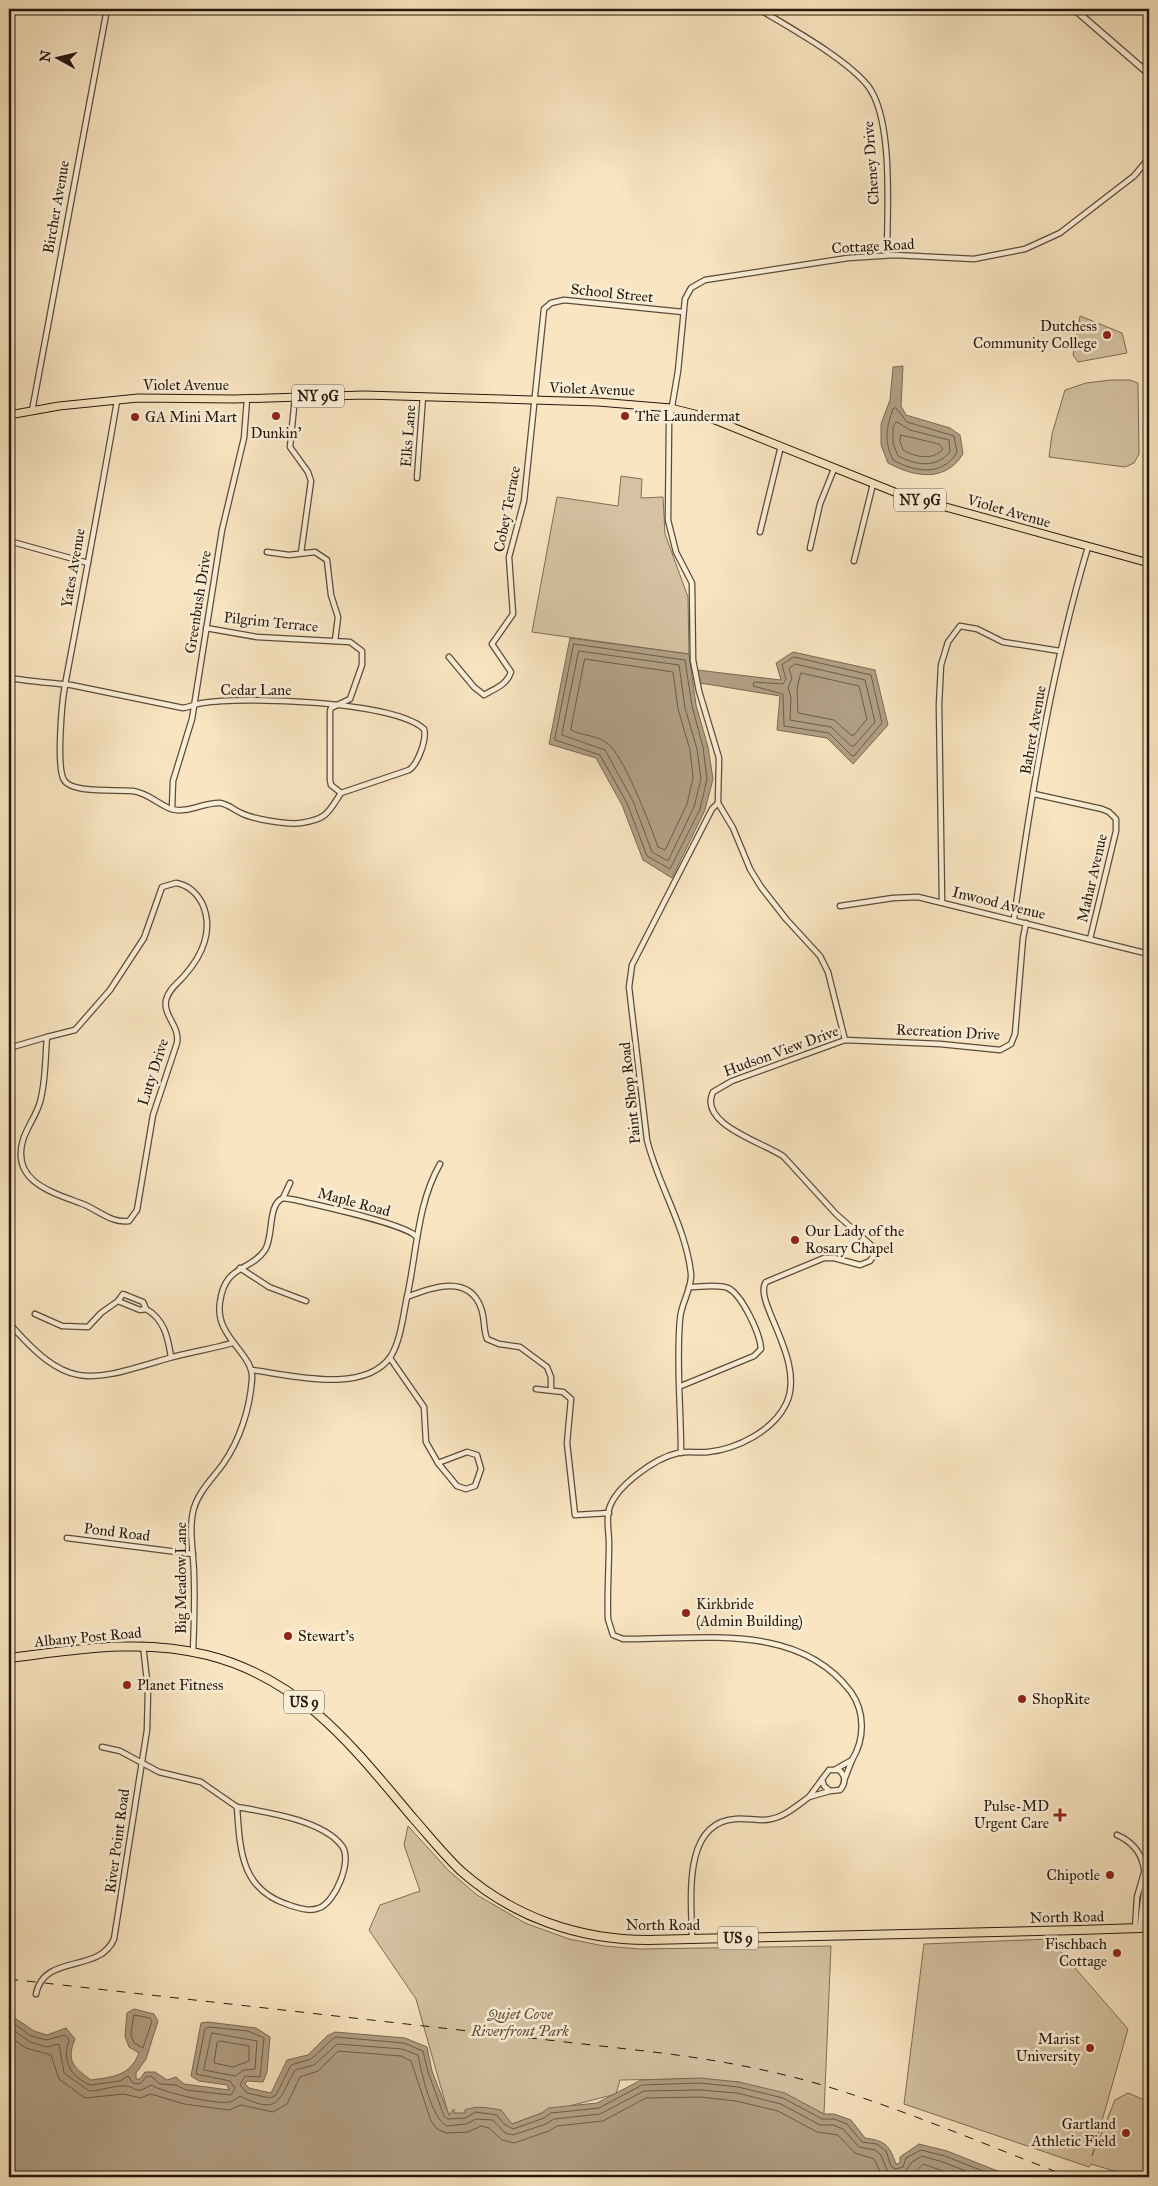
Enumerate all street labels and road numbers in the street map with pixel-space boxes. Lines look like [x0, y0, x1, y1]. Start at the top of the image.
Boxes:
street label: Cheney Drive [859, 120, 883, 206]
street label: Bircher Avenue [39, 159, 73, 255]
street label: Cottage Road [831, 235, 916, 257]
street label: School Street [570, 280, 655, 306]
street label: Violet Avenue [142, 376, 229, 394]
street label: Violet Avenue [548, 378, 635, 399]
road number: NY 9G [292, 384, 344, 408]
street label: Elks Lane [397, 404, 419, 468]
street label: Cobey Terrace [490, 465, 524, 553]
road number: NY 9G [894, 488, 946, 512]
street label: Violet Avenue [964, 490, 1053, 531]
street label: Yates Avenue [57, 527, 89, 609]
street label: Greenbush Drive [181, 549, 215, 655]
street label: Pilgrim Terrace [223, 608, 319, 636]
street label: Cedar Lane [221, 681, 291, 699]
street label: Bahret Avenue [1016, 684, 1050, 776]
street label: Mahar Avenue [1073, 832, 1111, 924]
street label: Inwood Avenue [951, 883, 1047, 923]
street label: Recreation Drive [895, 1020, 1001, 1044]
street label: Hudson View Drive [721, 1022, 841, 1080]
street label: Luty Drive [134, 1036, 172, 1108]
street label: Paint Shop Road [616, 1041, 644, 1145]
street label: Maple Road [316, 1184, 393, 1220]
street label: Pond Road [83, 1519, 152, 1545]
street label: Big Meadow Lane [172, 1522, 190, 1634]
street label: Albany Post Road [33, 1623, 143, 1651]
road number: US 9 [284, 1690, 324, 1714]
street label: River Point Road [101, 1787, 133, 1894]
street label: North Road [1030, 1907, 1105, 1927]
street label: North Road [626, 1916, 701, 1934]
road number: US 9 [718, 1926, 758, 1950]

